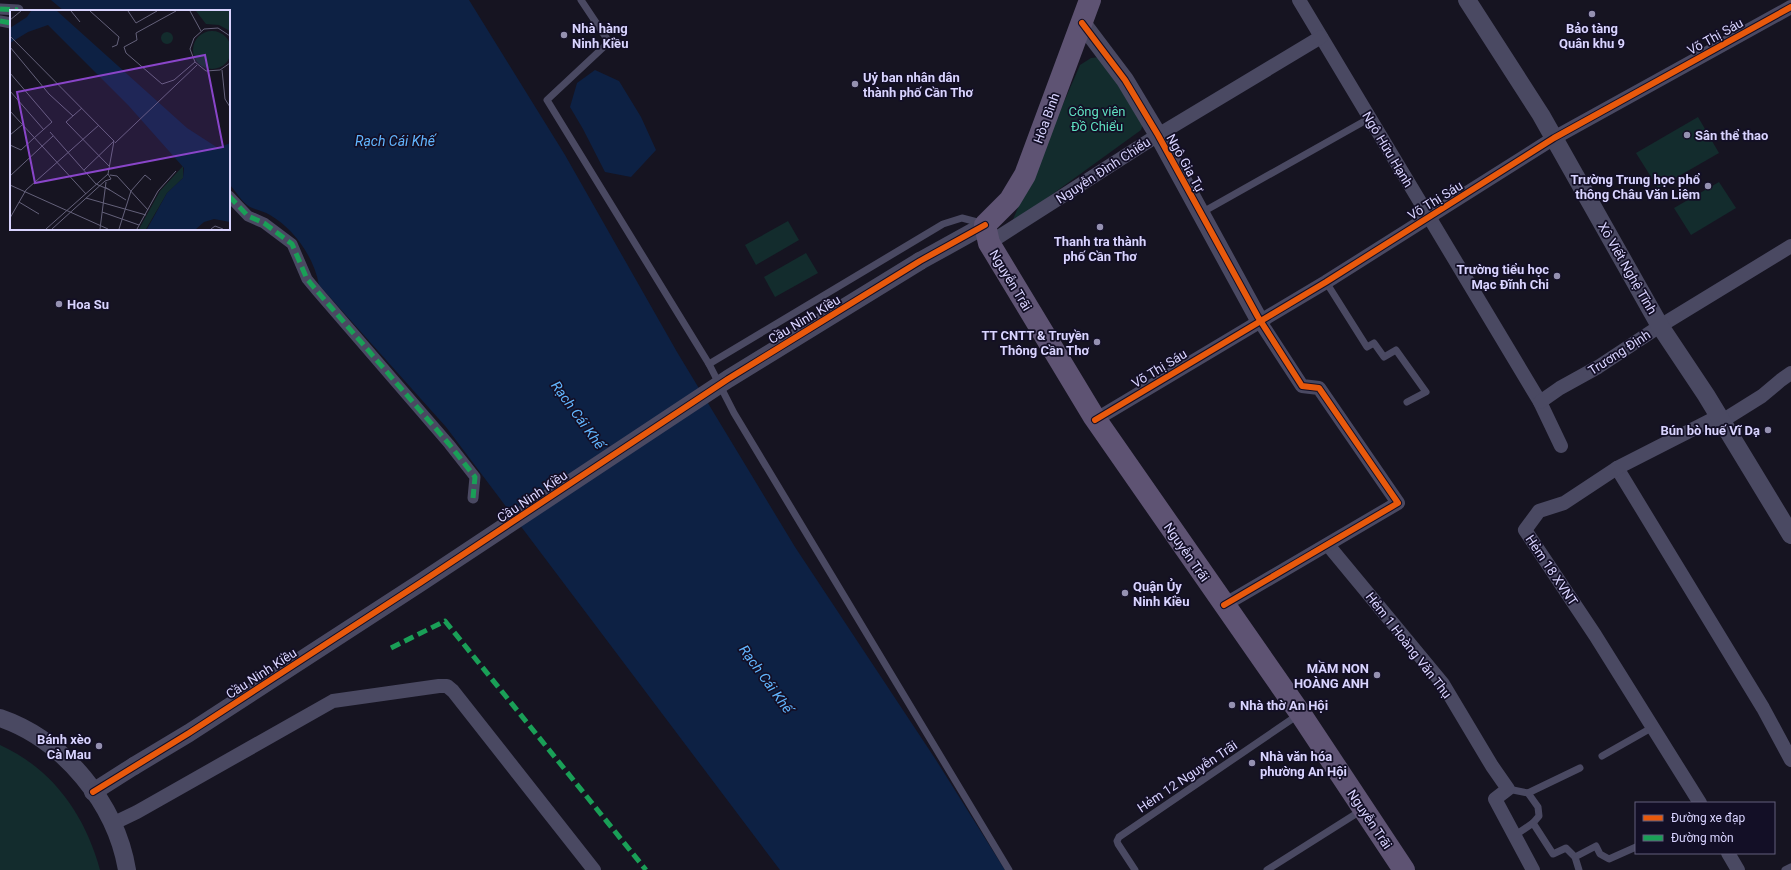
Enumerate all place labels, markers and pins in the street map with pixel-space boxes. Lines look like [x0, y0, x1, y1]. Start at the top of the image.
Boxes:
marker: Bảo tàng Quân khu 9 [1587, 9, 1597, 19]
place label: Nhà hàng Ninh Kiều [572, 21, 628, 51]
place label: Bảo tàng Quân khu 9 [1559, 21, 1625, 51]
marker: Nhà hàng Ninh Kiều [559, 30, 569, 40]
place label: Uỷ ban nhân dân thành phố Cần Thơ [863, 70, 974, 100]
marker: Uỷ ban nhân dân thành phố Cần Thơ [850, 79, 860, 89]
place label: Sân thể thao [1695, 128, 1768, 143]
marker: Sân thể thao [1682, 130, 1692, 140]
place label: Trường Trung học phổ thông Châu Văn Liêm [1570, 172, 1701, 202]
marker: Trường Trung học phổ thông Châu Văn Liêm [1703, 181, 1713, 191]
marker: Thanh tra thành phố Cần Thơ [1095, 222, 1105, 232]
place label: Thanh tra thành phố Cần Thơ [1054, 234, 1146, 264]
place label: Trường tiểu học Mạc Đĩnh Chi [1456, 262, 1549, 292]
marker: Trường tiểu học Mạc Đĩnh Chi [1552, 271, 1562, 281]
place label: Hoa Su [67, 297, 109, 312]
marker: Hoa Su [54, 299, 64, 309]
place label: TT CNTT & Truyền Thông Cần Thơ [981, 328, 1089, 358]
marker: TT CNTT & Truyền Thông Cần Thơ [1092, 337, 1102, 347]
place label: Bún bò huế Vĩ Dạ [1661, 423, 1760, 438]
marker: Bún bò huế Vĩ Dạ [1763, 425, 1773, 435]
place label: Quận Ủy Ninh Kiều [1133, 578, 1189, 609]
marker: Quận Ủy Ninh Kiều [1120, 588, 1130, 598]
place label: MẦM NON HOÀNG ANH [1294, 660, 1369, 691]
marker: MẦM NON HOÀNG ANH [1372, 670, 1382, 680]
place label: Nhà thờ An Hội [1240, 698, 1328, 713]
marker: Nhà thờ An Hội [1227, 700, 1237, 710]
place label: Bánh xèo Cà Mau [37, 732, 91, 762]
marker: Bánh xèo Cà Mau [94, 741, 104, 751]
place label: Nhà văn hóa phường An Hội [1260, 749, 1347, 779]
marker: Nhà văn hóa phường An Hội [1247, 758, 1257, 768]

